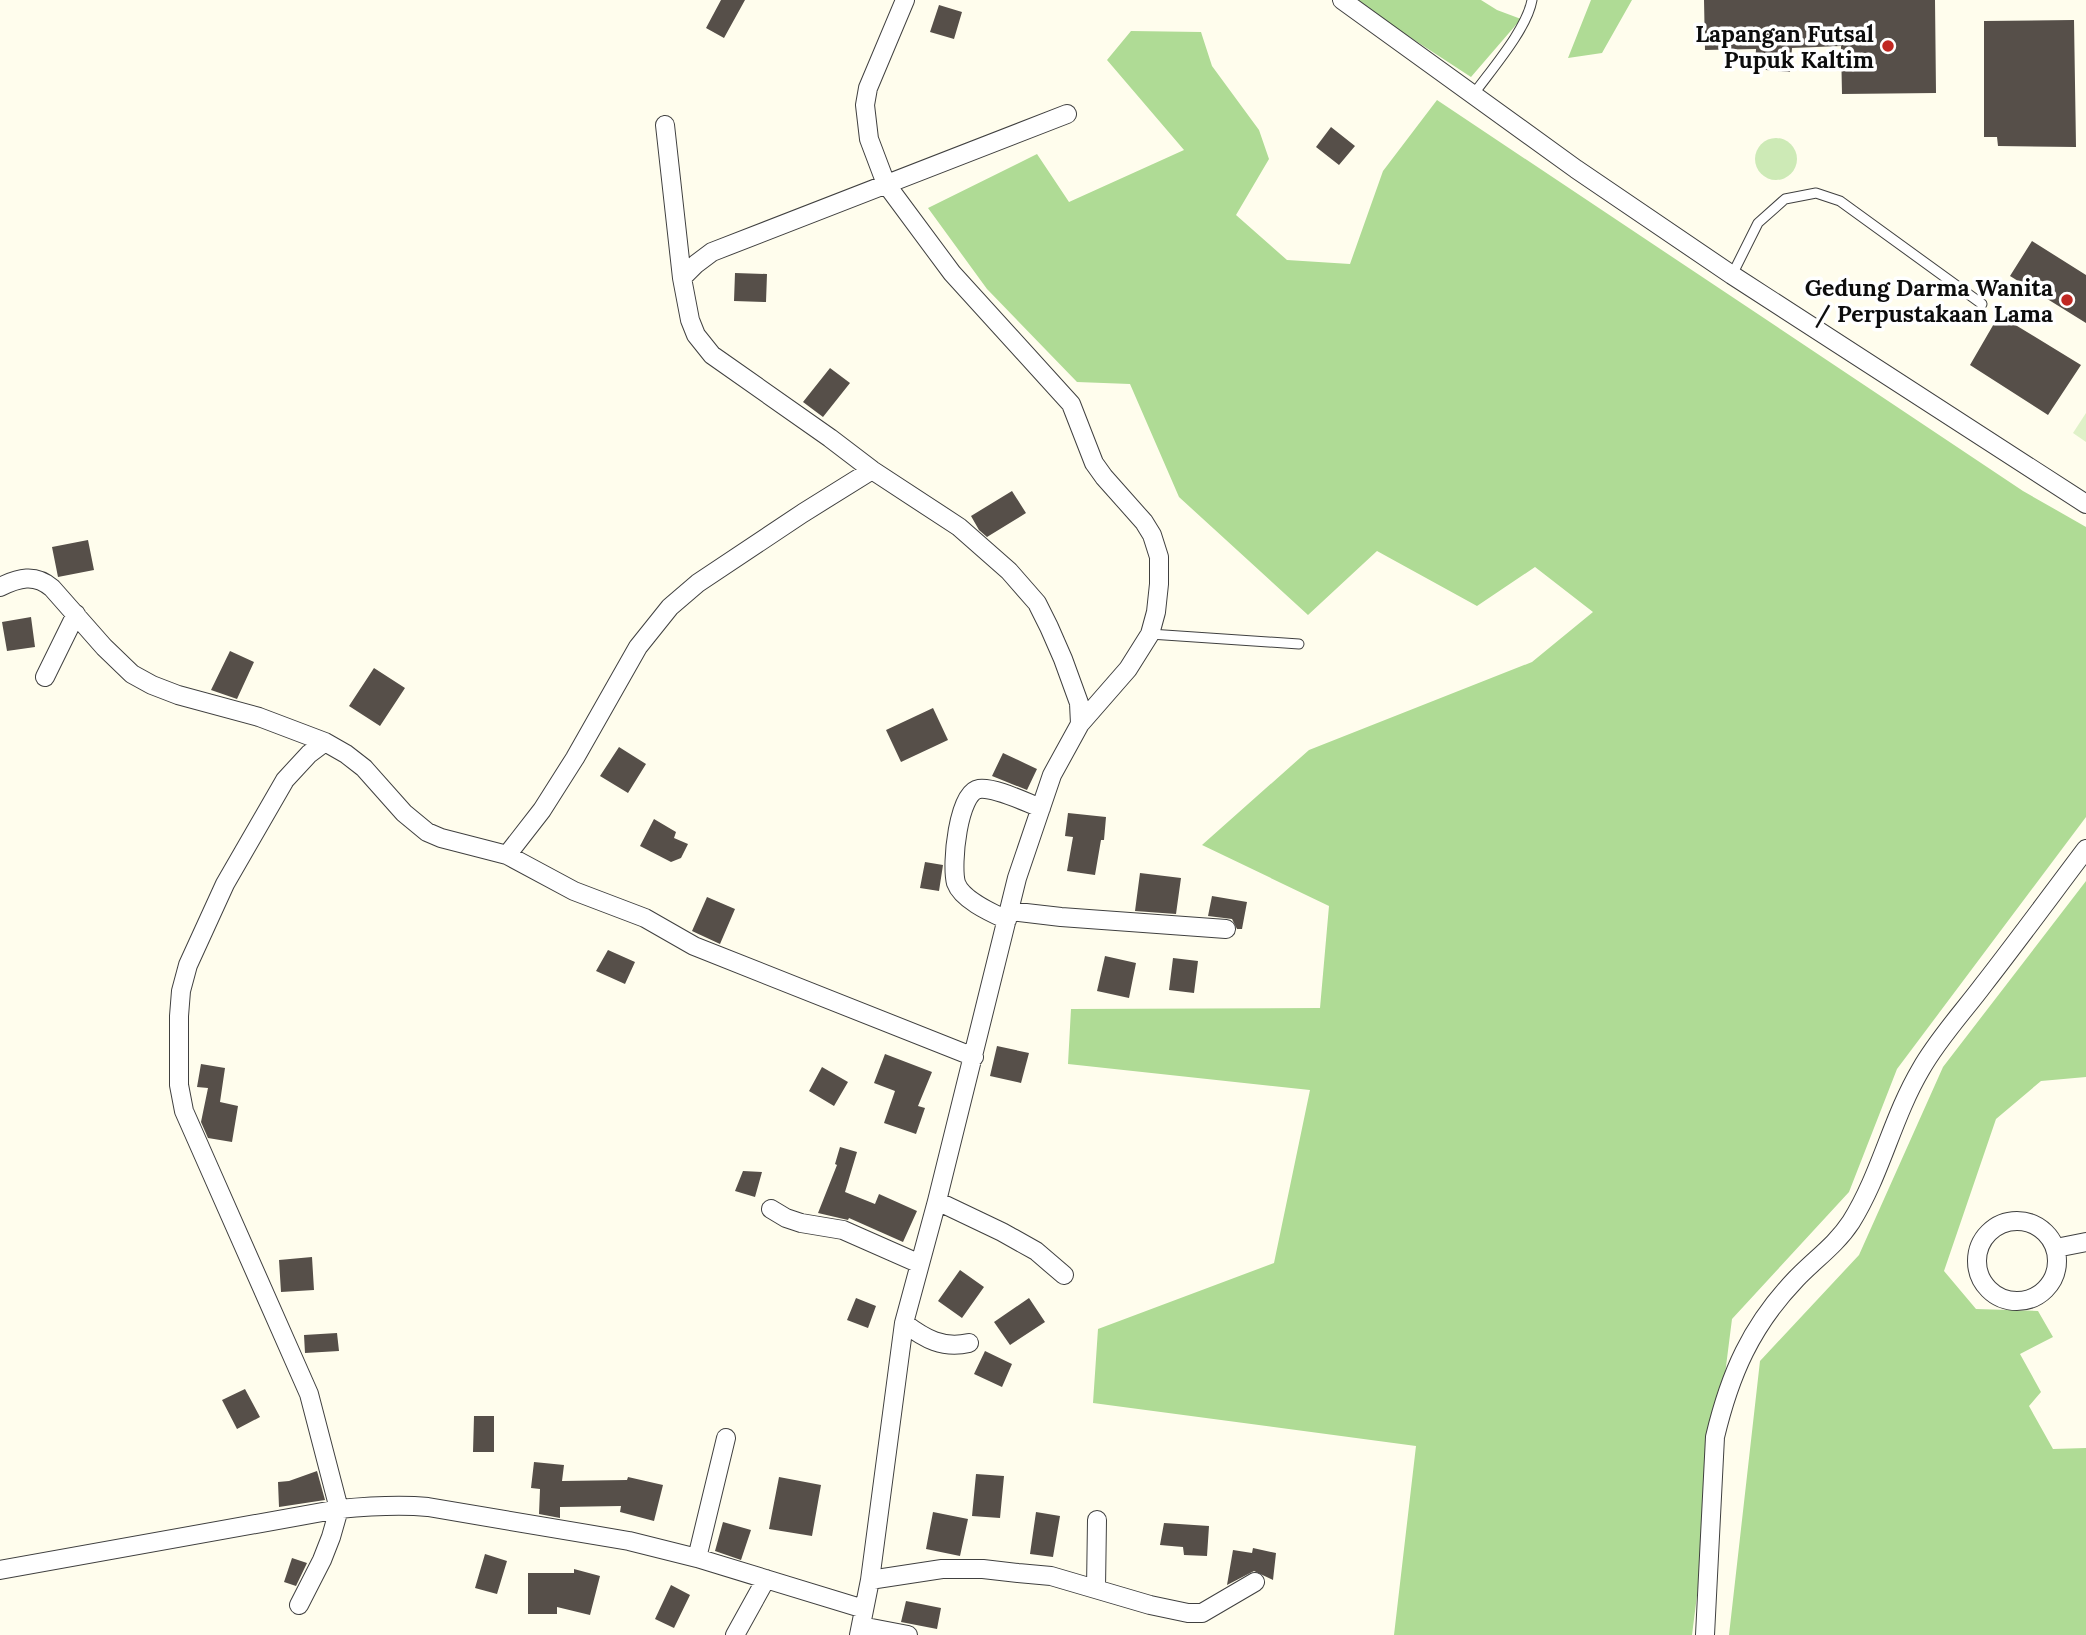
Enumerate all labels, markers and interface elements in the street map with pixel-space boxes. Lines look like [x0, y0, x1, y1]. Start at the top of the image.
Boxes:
place label: Lapangan Futsal Pupuk Kaltim [1695, 19, 1874, 74]
marker: Lapangan Futsal Pupuk Kaltim [1880, 38, 1896, 54]
place label: Gedung Darma Wanita / Perpustakaan Lama [1805, 273, 2053, 329]
marker: Gedung Darma Wanita / Perpustakaan Lama [2059, 292, 2075, 308]

